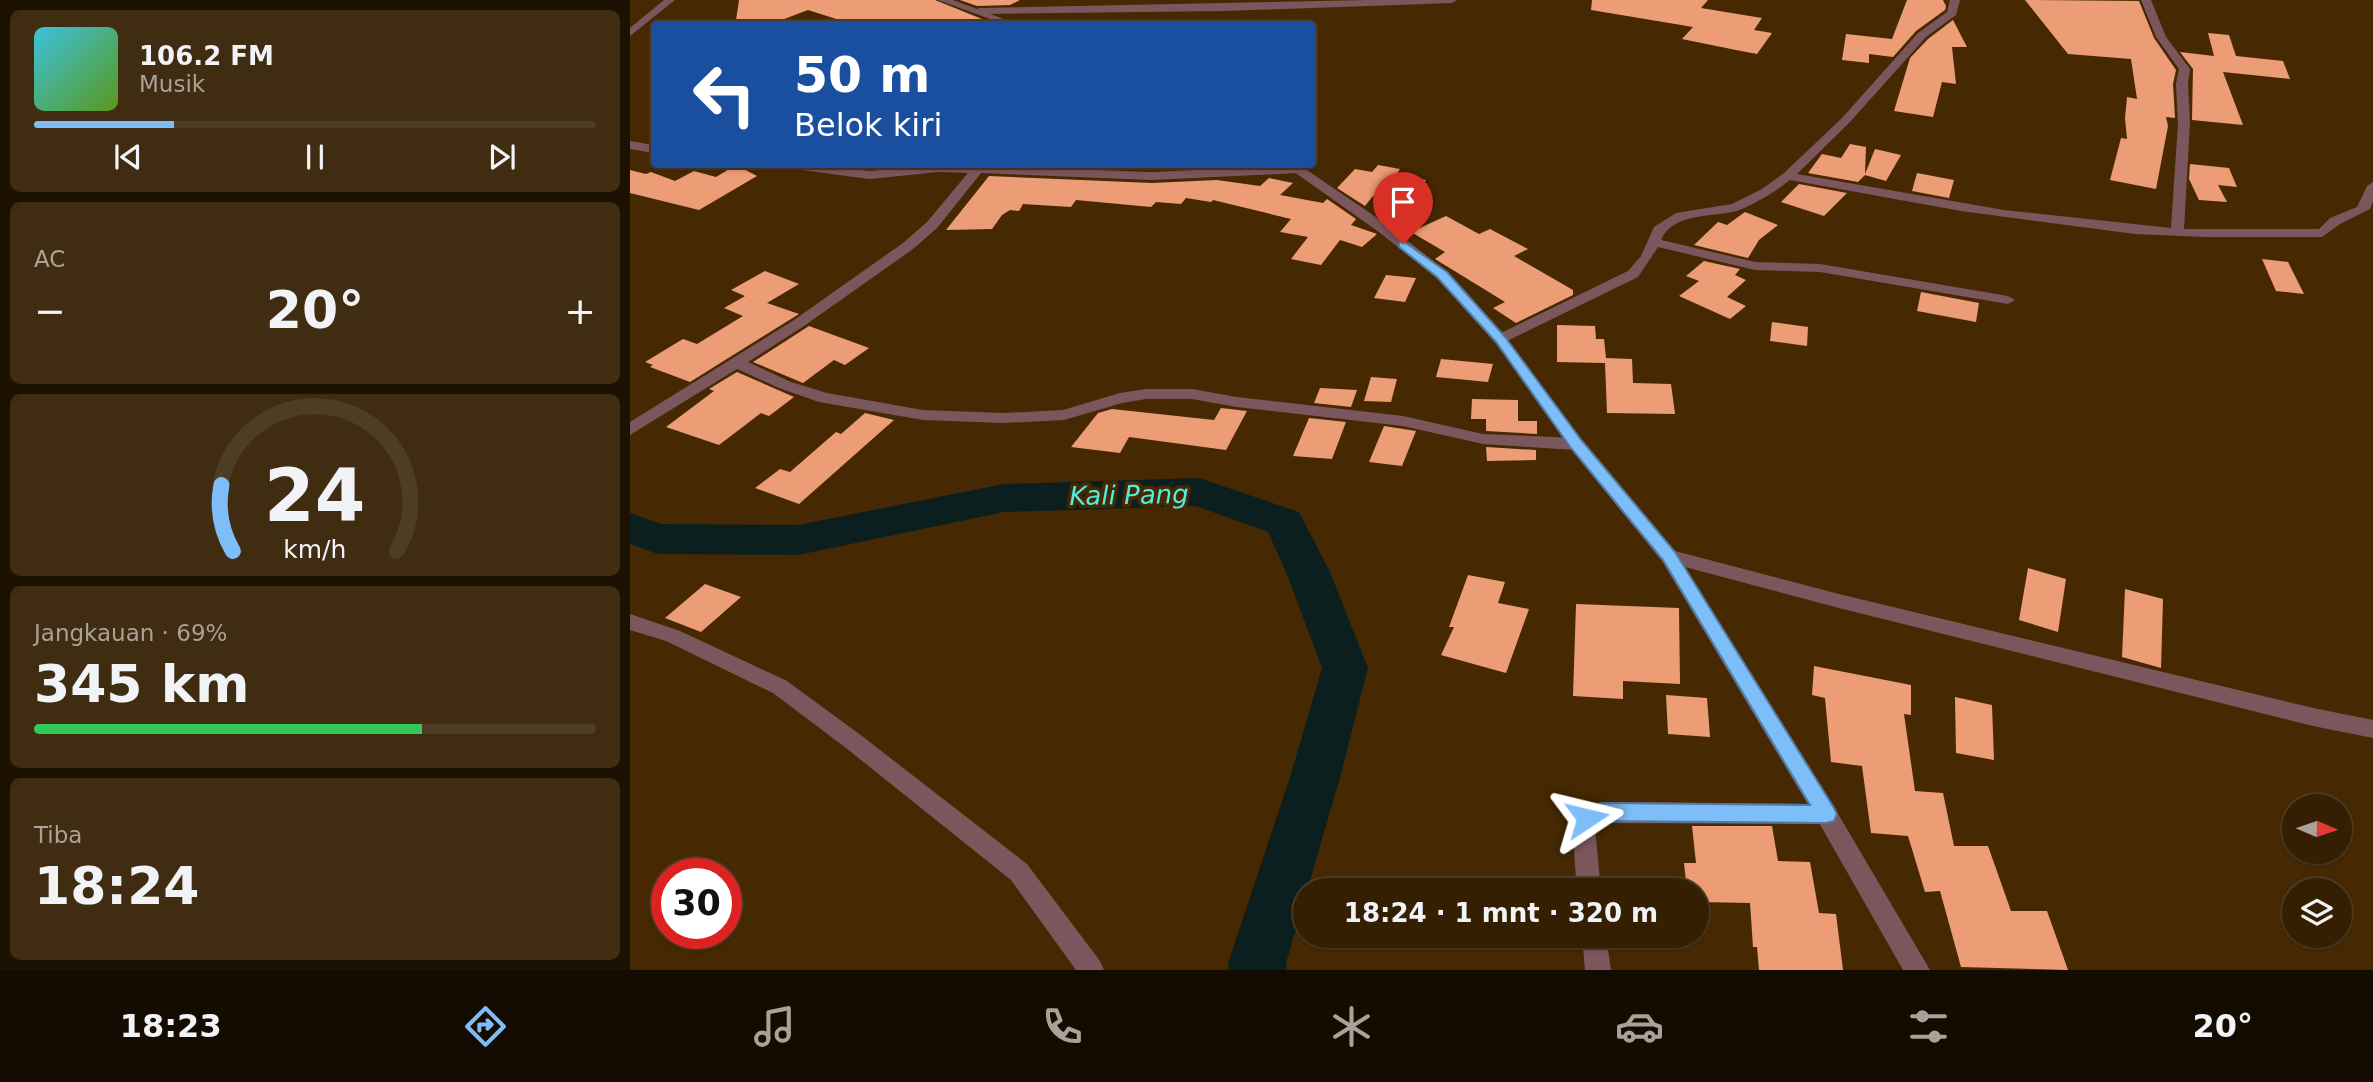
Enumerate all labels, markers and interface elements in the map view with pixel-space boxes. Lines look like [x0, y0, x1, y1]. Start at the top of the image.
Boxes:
text: 106.2 FM [139, 41, 274, 71]
text: 50 m [794, 47, 930, 104]
icon: left [679, 49, 770, 140]
text: Musik [139, 71, 205, 97]
text: Belok kiri [794, 106, 942, 144]
icon: previous [109, 138, 147, 176]
icon: pause [296, 138, 334, 176]
icon: next [483, 138, 521, 176]
pin [1373, 172, 1433, 244]
icon: arrive [1384, 183, 1422, 221]
text: AC [34, 246, 65, 272]
text: 20° [266, 280, 364, 340]
text: − [34, 289, 66, 333]
text: + [564, 289, 596, 333]
text: 24 [264, 453, 366, 538]
water label: Kali Pang [1069, 479, 1189, 511]
text: km/h [283, 535, 347, 564]
text: Jangkauan · 69% [34, 620, 227, 646]
text: 345 km [34, 654, 249, 714]
position arrow [1550, 781, 1624, 855]
north arrow [2282, 794, 2352, 864]
map controls [2282, 794, 2352, 948]
text: Tiba [34, 822, 82, 848]
text: 18:24 [34, 856, 200, 916]
speed limit sign: 30 [651, 858, 742, 949]
button: layers [2282, 878, 2352, 948]
text: 18:24 · 1 mnt · 320 m [1344, 898, 1658, 928]
icon: directions [461, 1002, 510, 1051]
icon: music [750, 1002, 799, 1051]
icon: phone [1038, 1002, 1087, 1051]
icon: climate [1327, 1002, 1376, 1051]
icon: car [1615, 1002, 1664, 1051]
icon: filters [1904, 1002, 1953, 1051]
text: 18:23 [120, 1007, 222, 1045]
text: 20° [2193, 1007, 2253, 1045]

